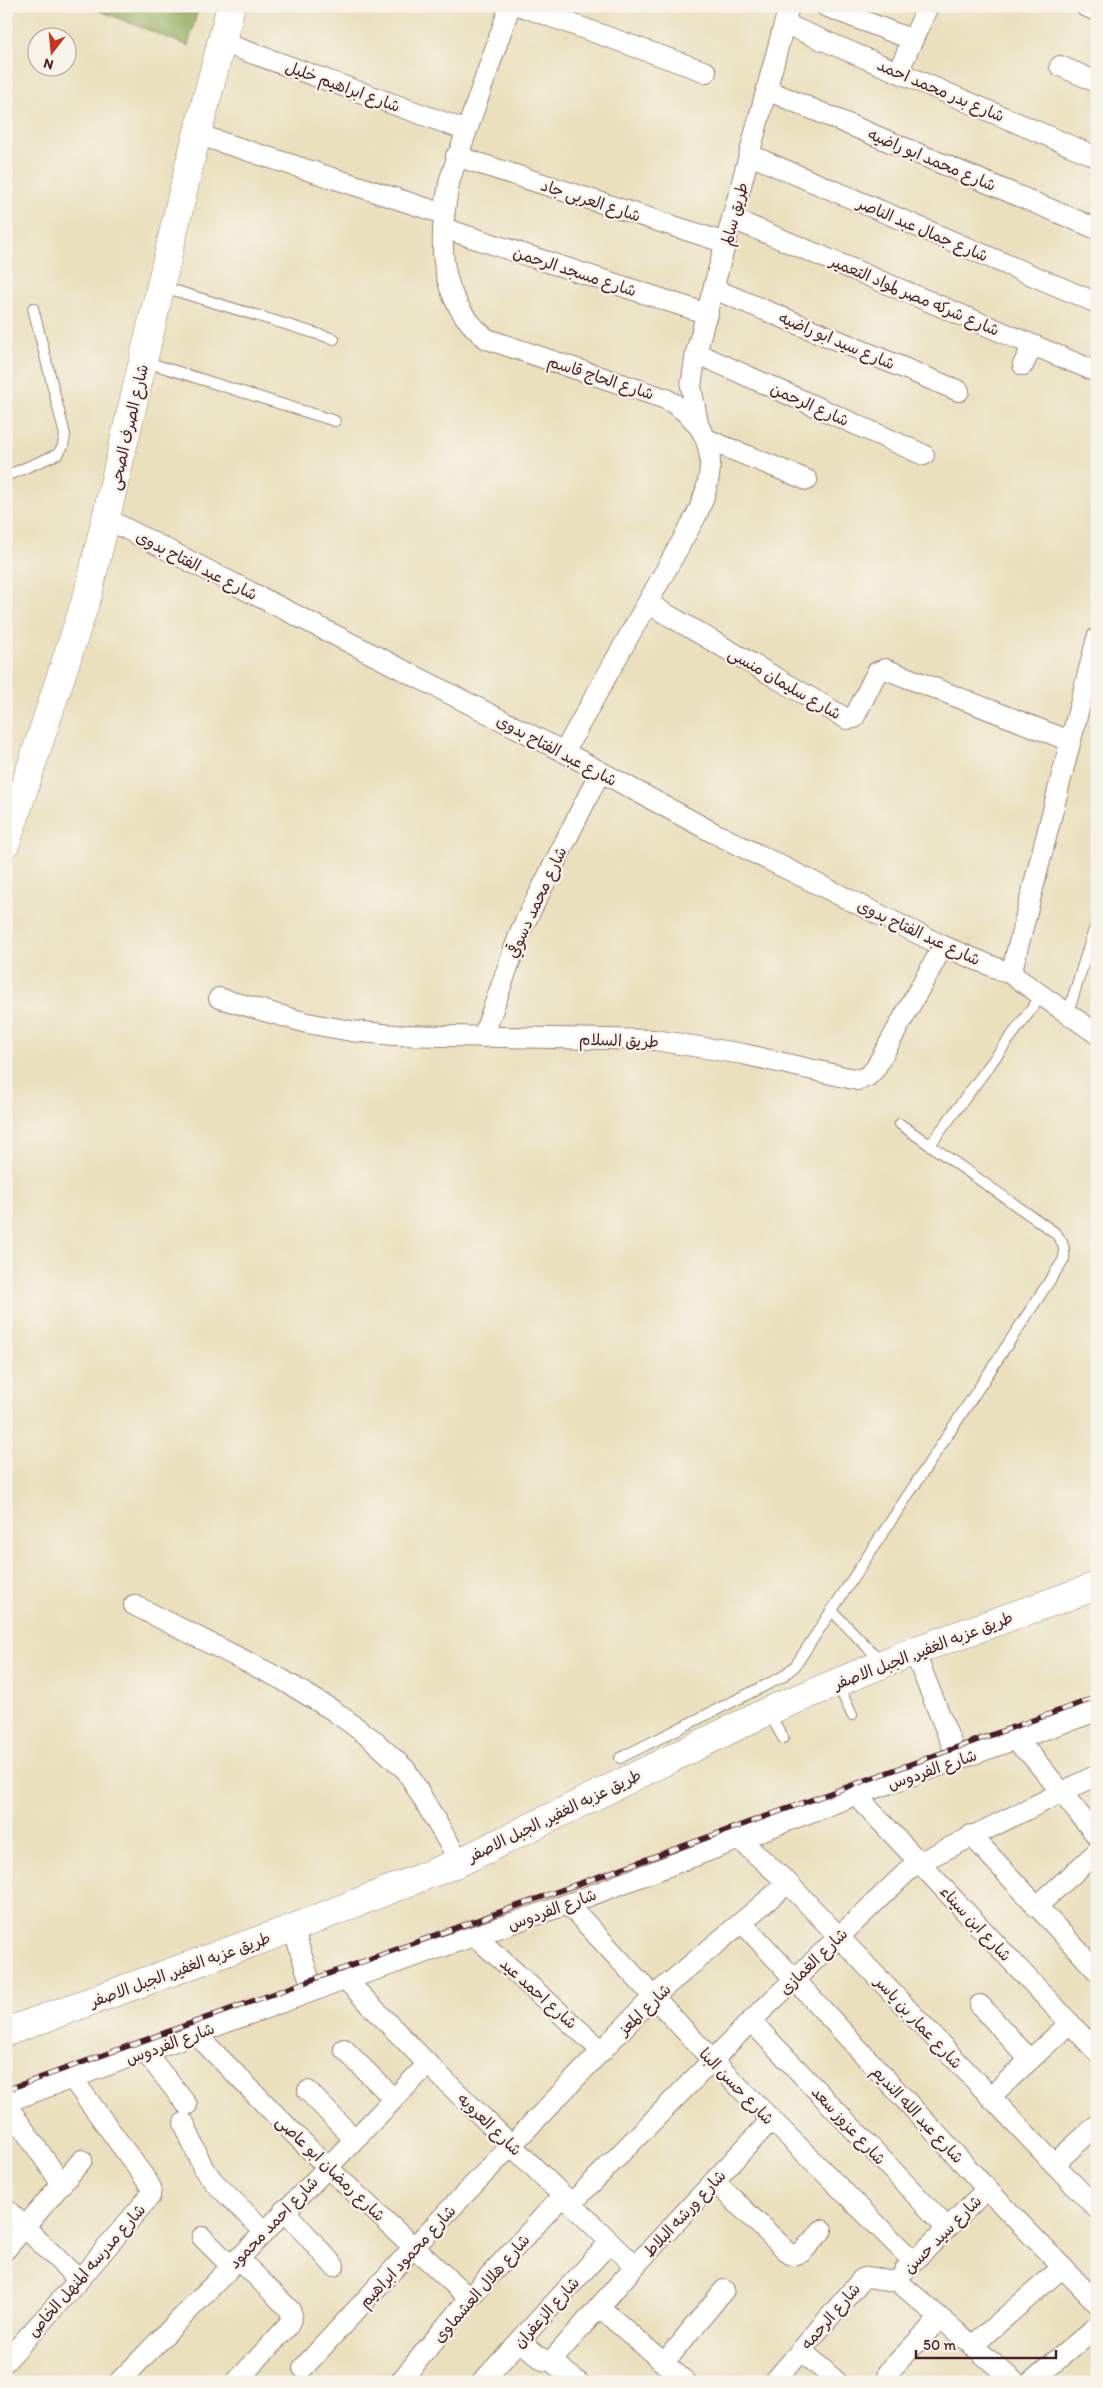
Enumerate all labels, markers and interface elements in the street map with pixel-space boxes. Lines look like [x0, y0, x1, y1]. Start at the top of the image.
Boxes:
north arrow [28, 28, 78, 78]
text: N [42, 55, 55, 73]
street label: شارع بدر محمد احمد [874, 55, 1007, 128]
street label: شارع ابراهيم خليل [282, 57, 403, 119]
street label: شارع محمد ابو راضيه [864, 124, 999, 197]
street label: شارع العربى جاد [538, 175, 643, 227]
street label: طريق سالم [717, 180, 755, 249]
street label: شارع جمال عبد الناصر [852, 193, 991, 267]
street label: شارع مسجد الرحمن [510, 243, 639, 302]
street label: شارع شركه مصر لمواد التعمير [825, 250, 1002, 342]
street label: شارع سيد ابو راضيه [775, 307, 898, 375]
street label: شارع الحاج قاسم [544, 351, 656, 406]
street label: شارع الصرف الصحى [105, 362, 154, 492]
street label: شارع الرحمن [767, 379, 852, 432]
street label: شارع عبد الفتاح بدوى [132, 527, 261, 606]
street label: شارع سليمان منسى [724, 643, 845, 725]
street label: شارع عبد الفتاح بدوى [492, 711, 620, 792]
street label: شارع محمد دسوقي [501, 843, 572, 962]
street label: شارع عبد الفتاح بدوى [853, 896, 983, 971]
street label: طريق السلام [579, 1030, 659, 1054]
street label: طريق عزبه الغفير, الجبل الاصفر [829, 1607, 1016, 1694]
street label: شارع الفردوس [885, 1745, 980, 1795]
street label: طريق عزبه الغفير, الجبل الاصفر [463, 1765, 644, 1867]
street label: شارع ابن سيناء [934, 1882, 1015, 1966]
street label: شارع الفردوس [505, 1885, 600, 1936]
street label: شارع الغمازى [775, 1924, 853, 2000]
street label: طريق عزبه الغفير, الجبل الاصفر [85, 1928, 273, 2012]
street label: شارع احمد عيد [495, 1954, 581, 2034]
street label: شارع عمار بن ياسر [868, 1971, 966, 2074]
street label: شارع المعز [613, 1980, 676, 2042]
street label: شارع الفردوس [123, 2019, 218, 2070]
street label: شارع حسن البنا [694, 2044, 778, 2130]
street label: شارع عبد الله النديم [865, 2062, 968, 2169]
street label: شارع عزوز سعد [806, 2082, 890, 2170]
street label: شارع العروبه [452, 2089, 526, 2161]
street label: شارع رمضان ابو عاصى [271, 2111, 389, 2227]
street label: شارع ورشه البلاط [639, 2166, 731, 2262]
street label: شارع احمد محمود [225, 2173, 323, 2274]
street label: شارع سيد حسن [899, 2191, 987, 2279]
street label: شارع مدرسه المنهل الخاص [23, 2200, 151, 2342]
street label: شارع محمود ابراهيم [355, 2201, 462, 2314]
street label: شارع هلال العشماوى [429, 2230, 535, 2348]
street label: شارع الزعفران [510, 2273, 585, 2353]
street label: شارع الرحمه [797, 2279, 866, 2355]
scale bar [916, 2328, 1056, 2360]
text: 50 m [923, 2336, 956, 2354]

